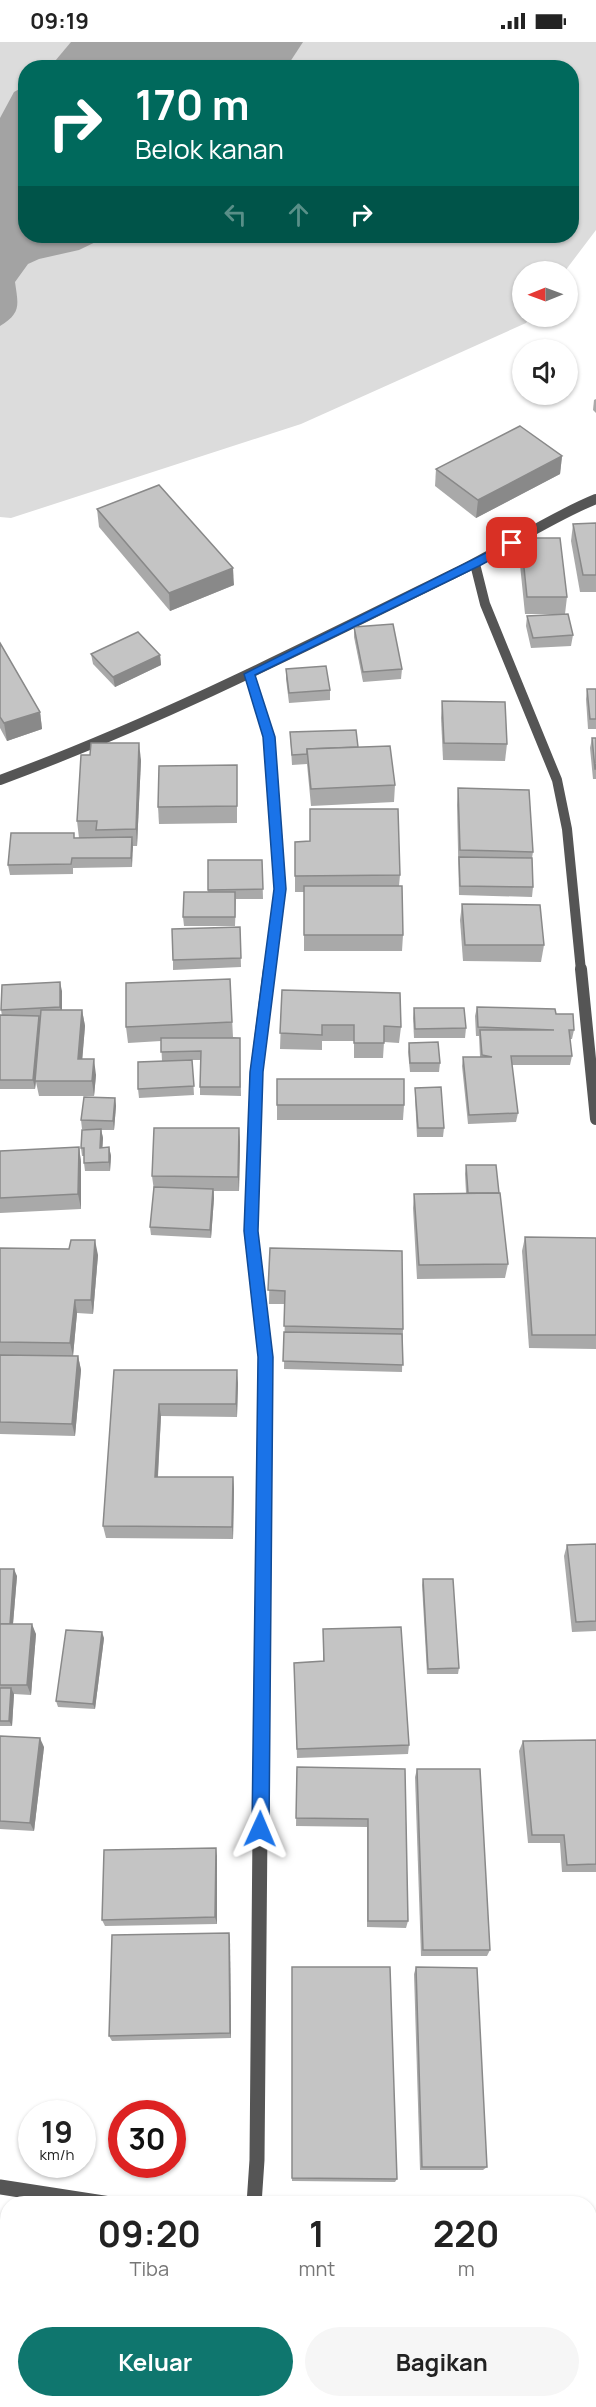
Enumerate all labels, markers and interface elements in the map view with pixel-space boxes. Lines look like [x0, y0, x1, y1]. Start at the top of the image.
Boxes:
text: 09:19 [30, 6, 89, 36]
text: 170 m [135, 75, 250, 133]
icon: right [36, 84, 114, 162]
text: Belok kanan [135, 130, 284, 167]
icon: left [219, 198, 252, 231]
icon: ahead [282, 198, 315, 231]
icon: right [345, 198, 378, 231]
north arrow [512, 261, 578, 327]
map controls [512, 261, 578, 405]
button: sound [512, 339, 578, 405]
pin [486, 517, 537, 568]
icon: arrive [495, 526, 528, 559]
position arrow [228, 1797, 292, 1861]
speed limit sign: 30 [108, 2100, 186, 2178]
text: 19 [41, 2111, 73, 2152]
text: km/h [40, 2144, 74, 2165]
text: 09:20 [98, 2209, 201, 2258]
text: 1 [309, 2209, 325, 2258]
text: 220 [433, 2209, 499, 2258]
text: Tiba [129, 2255, 169, 2282]
text: mnt [299, 2255, 335, 2282]
text: m [458, 2255, 475, 2282]
button: Keluar [18, 2327, 293, 2396]
button: Bagikan [305, 2327, 579, 2396]

